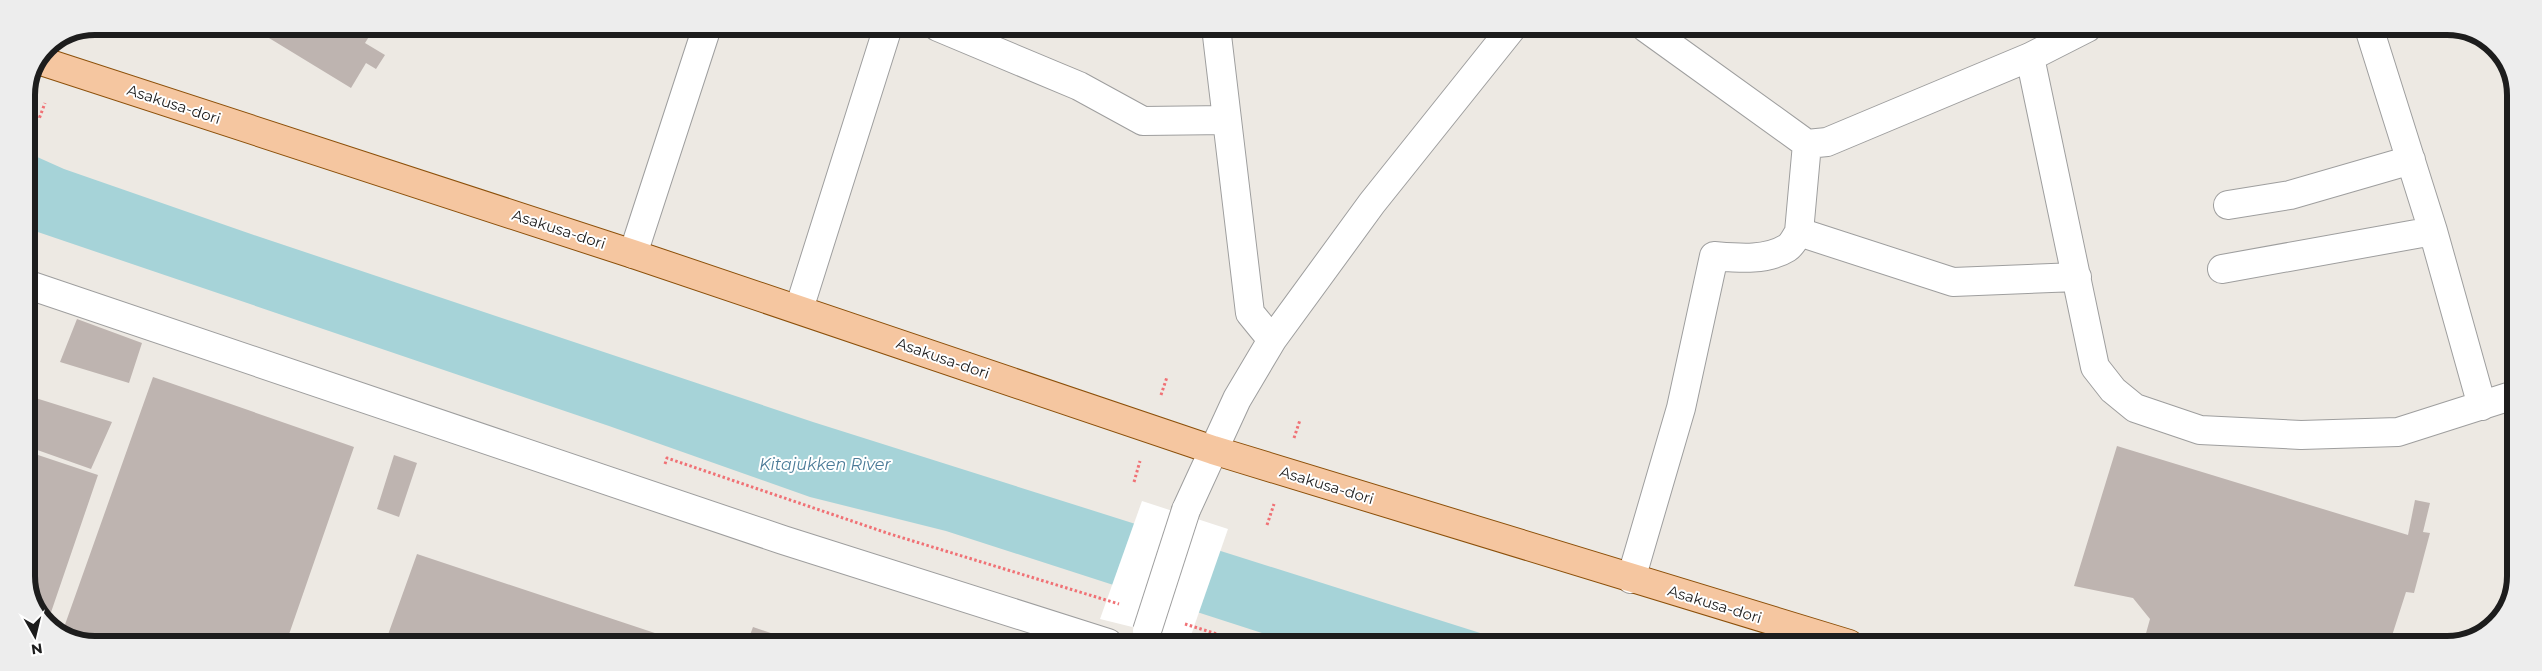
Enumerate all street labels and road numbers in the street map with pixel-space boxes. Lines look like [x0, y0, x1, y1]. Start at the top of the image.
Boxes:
street label: Asakusa-dori [125, 80, 223, 128]
street label: Asakusa-dori [510, 205, 608, 253]
street label: Asakusa-dori [894, 333, 992, 383]
street label: Asakusa-dori [1278, 462, 1376, 508]
street label: Asakusa-dori [1666, 581, 1764, 627]

